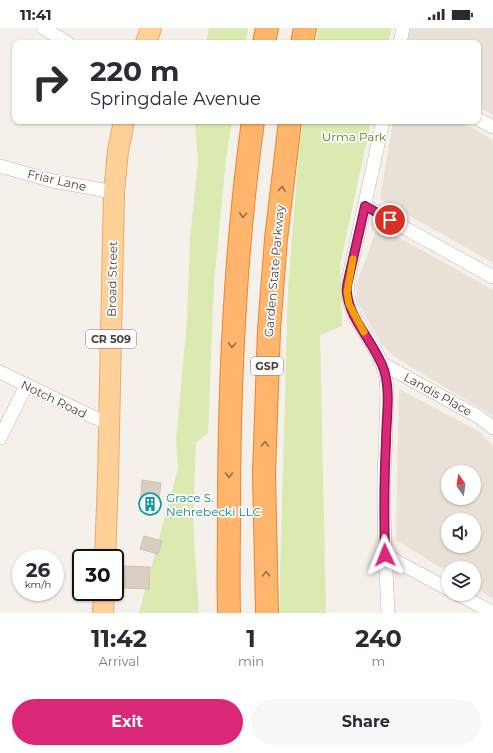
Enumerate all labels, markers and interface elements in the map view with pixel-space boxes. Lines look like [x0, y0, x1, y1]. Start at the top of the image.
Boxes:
text: 11:41 [20, 5, 52, 24]
text: 220 m [90, 54, 179, 88]
icon: right [24, 56, 76, 108]
text: Springdale Avenue [90, 88, 261, 110]
park label: Urma Park [322, 129, 387, 144]
street label: Friar Lane [26, 166, 88, 194]
one-way arrow [277, 186, 286, 192]
pin [373, 203, 407, 237]
street label: Garden State Parkway [261, 204, 287, 338]
icon: arrive [379, 209, 401, 231]
one-way arrow [238, 212, 247, 218]
street label: Broad Street [104, 241, 120, 317]
road number: CR 509 [86, 330, 136, 348]
one-way arrow [228, 342, 236, 348]
road number: GSP [251, 357, 283, 375]
street label: Landis Place [401, 369, 475, 419]
street label: Notch Road [19, 377, 89, 421]
one-way arrow [261, 441, 269, 447]
north arrow [441, 465, 481, 505]
map controls [441, 465, 481, 601]
one-way arrow [225, 472, 233, 478]
place label: Grace S. Nehrebecki LLC [166, 490, 262, 519]
building icon: Grace S. Nehrebecki LLC [137, 491, 163, 517]
button: sound [441, 513, 481, 553]
position arrow [364, 534, 406, 576]
speed limit sign: 30 [72, 549, 124, 601]
text: 26 [26, 558, 50, 582]
button: layers [441, 561, 481, 601]
one-way arrow [261, 571, 270, 577]
text: km/h [25, 578, 51, 591]
text: 11:42 [91, 624, 147, 653]
text: 1 [246, 624, 256, 653]
text: 240 [355, 624, 402, 653]
text: Arrival [98, 653, 139, 669]
text: min [238, 653, 264, 669]
text: m [372, 653, 385, 669]
button: Exit [12, 699, 243, 745]
button: Share [251, 699, 481, 745]

